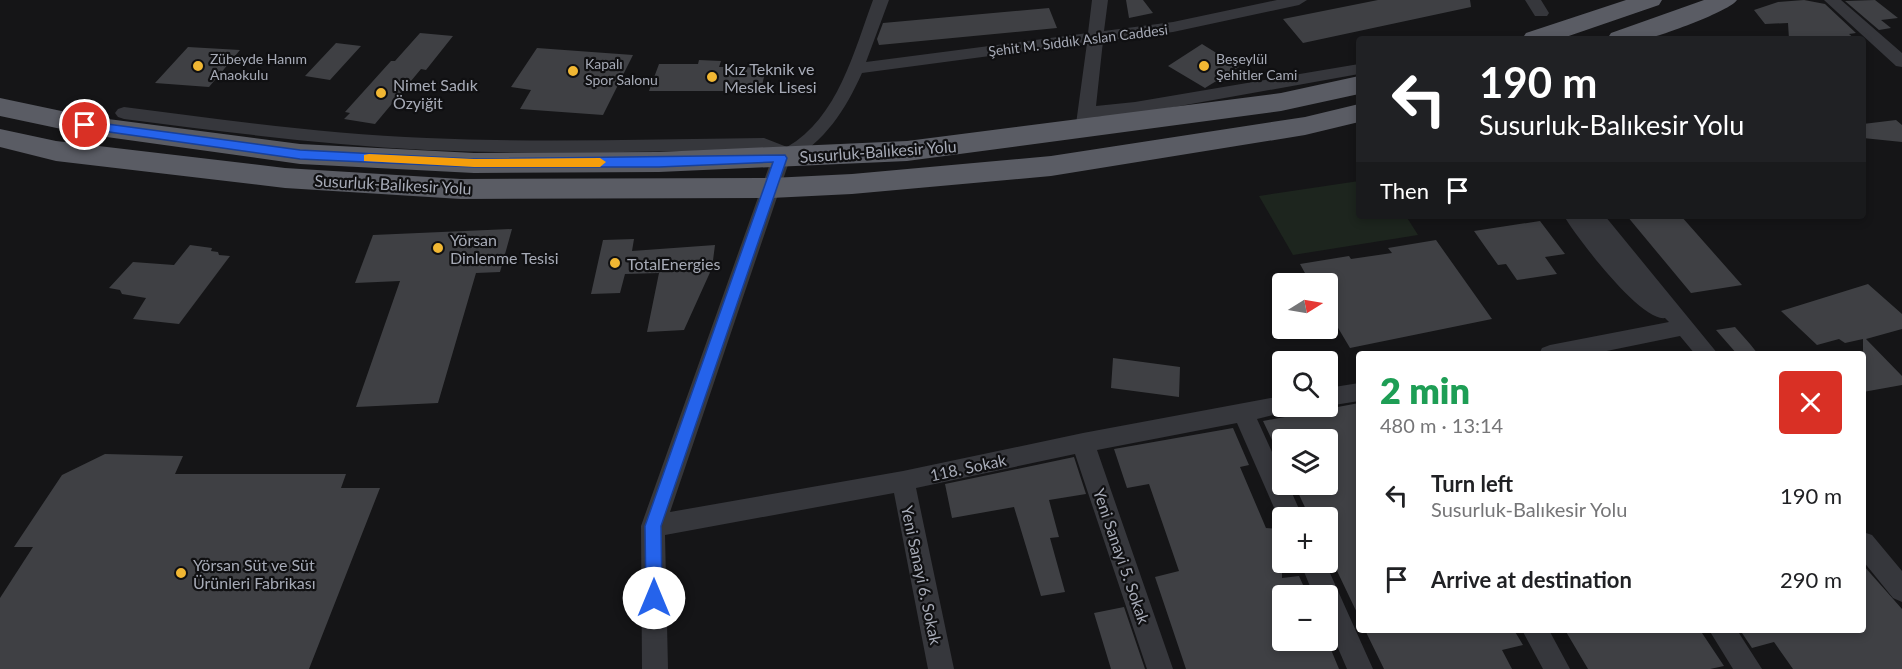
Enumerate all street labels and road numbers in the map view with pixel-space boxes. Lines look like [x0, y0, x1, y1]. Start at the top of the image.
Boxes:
street label: Şehit M. Sıddık Aslan Caddesi [987, 21, 1169, 59]
street label: Susurluk-Balıkesir Yolu [799, 136, 957, 166]
street label: Susurluk-Balıkesir Yolu [314, 170, 472, 198]
street label: 118. Sokak [928, 449, 1009, 484]
street label: Yeni Sanayi 5. Sokak [1090, 486, 1154, 627]
street label: Yeni Sanayi 6. Sokak [898, 504, 946, 647]

